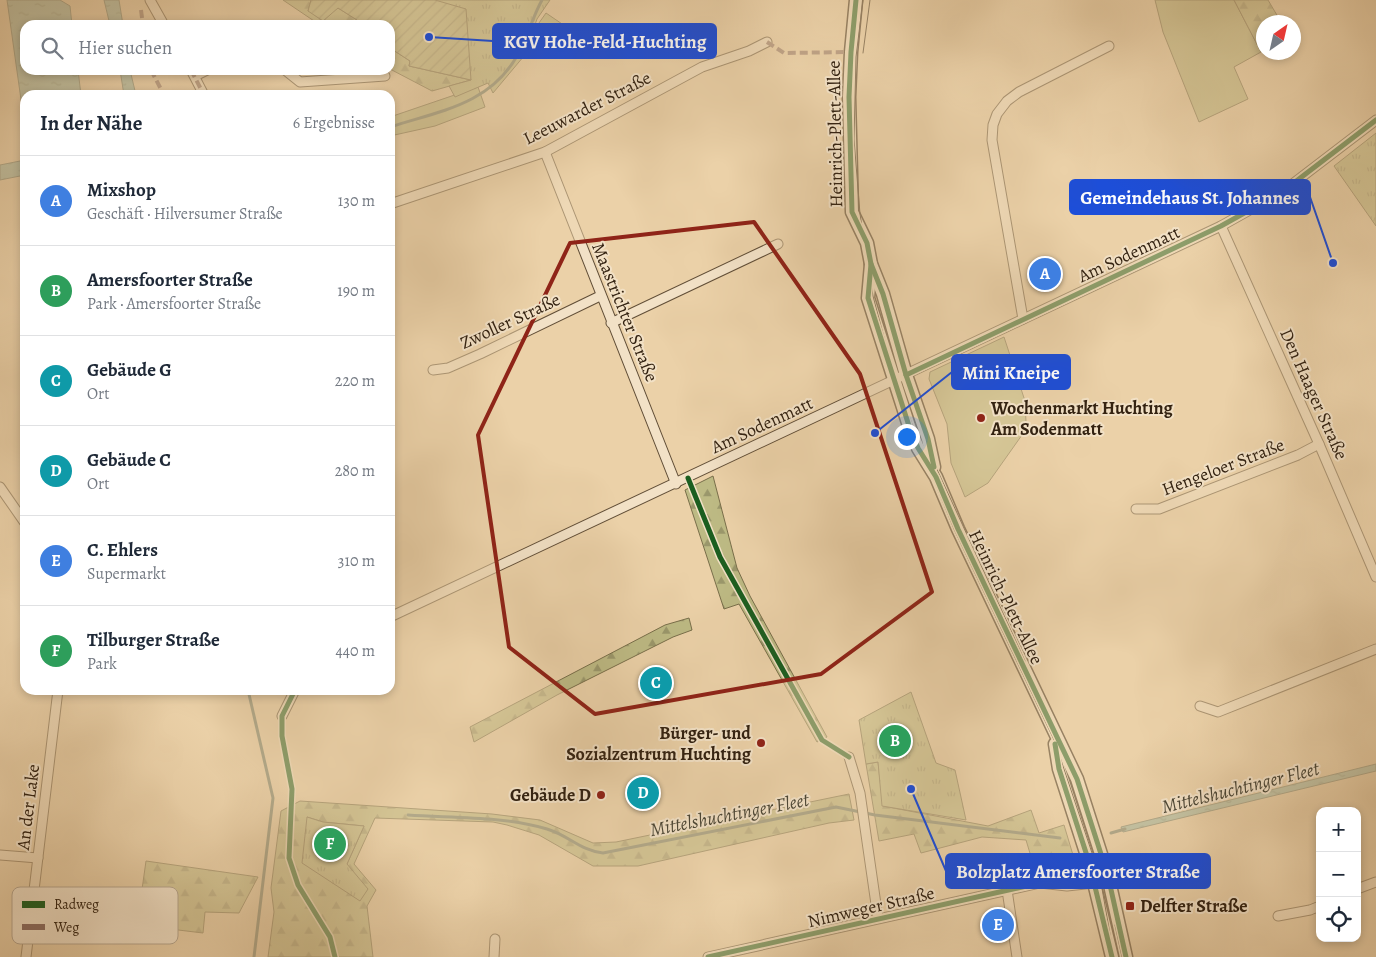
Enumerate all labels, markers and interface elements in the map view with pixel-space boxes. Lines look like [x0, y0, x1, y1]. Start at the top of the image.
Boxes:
north arrow [1256, 15, 1301, 60]
search box [20, 20, 395, 75]
callout: KGV Hohe-Feld-Huchting [493, 24, 716, 58]
text: KGV Hohe-Feld-Huchting [504, 29, 707, 55]
icon: search [38, 34, 66, 62]
text: Hier suchen [78, 35, 172, 61]
street label: Heinrich-Plett-Allee [822, 60, 848, 208]
street label: Leeuwarder Straße [519, 66, 655, 150]
text: In der Nähe [40, 109, 142, 137]
text: 6 Ergebnisse [293, 112, 375, 134]
text: Mixshop [87, 177, 156, 203]
callout: Gemeindehaus St. Johannes [1070, 180, 1310, 214]
text: Gemeindehaus St. Johannes [1080, 185, 1300, 211]
text: A [51, 190, 61, 212]
text: 130 m [338, 190, 375, 212]
text: Geschäft · Hilversumer Straße [87, 203, 283, 225]
street label: Am Sodenmatt [1073, 220, 1184, 288]
street label: Maastrichter Straße [586, 239, 664, 385]
pin: A [1029, 255, 1061, 293]
text: Amersfoorter Straße [87, 267, 253, 293]
text: B [51, 280, 61, 302]
text: 190 m [337, 280, 375, 302]
street label: Zwoller Straße [456, 287, 564, 355]
text: Park · Amersfoorter Straße [87, 293, 261, 315]
street label: Den Haager Straße [1274, 325, 1354, 463]
callout: Mini Kneipe [952, 355, 1070, 389]
text: Gebäude G [87, 357, 172, 383]
text: Mini Kneipe [962, 360, 1060, 386]
text: C [51, 370, 61, 392]
text: 220 m [335, 370, 375, 392]
text: Ort [87, 383, 109, 405]
street label: Am Sodenmatt [706, 391, 817, 459]
place label: Wochenmarkt Huchting Am Sodenmatt [990, 396, 1174, 441]
marker: Wochenmarkt Huchting Am Sodenmatt [975, 412, 987, 424]
your location [894, 424, 920, 450]
street label: Hengeloer Straße [1158, 433, 1288, 501]
text: Gebäude C [87, 447, 171, 473]
text: D [50, 460, 62, 482]
text: 280 m [335, 460, 375, 482]
text: Ort [87, 473, 109, 495]
street label: Heinrich-Plett-Allee [963, 526, 1049, 668]
text: C. Ehlers [87, 537, 158, 563]
text: E [51, 550, 61, 572]
text: 310 m [338, 550, 375, 572]
text: Supermarkt [87, 563, 166, 585]
text: Tilburger Straße [87, 627, 220, 653]
text: F [52, 640, 60, 662]
text: 440 m [335, 640, 375, 662]
text: Park [87, 653, 117, 675]
pin: C [640, 664, 672, 702]
place label: Bürger- und Sozialzentrum Huchting [566, 721, 752, 766]
pin: B [879, 722, 911, 760]
marker: Bürger- und Sozialzentrum Huchting [755, 737, 767, 749]
water label: Mittelshuchtinger Fleet [1159, 755, 1323, 820]
street label: An der Lake [11, 763, 45, 852]
pin: D [627, 774, 659, 812]
place label: Gebäude D [510, 783, 591, 807]
water label: Mittelshuchtinger Fleet [648, 787, 812, 843]
marker: Gebäude D [595, 789, 607, 801]
map controls [1316, 807, 1361, 942]
button: + [1316, 807, 1361, 852]
pin: F [314, 825, 346, 863]
button: − [1316, 852, 1361, 897]
callout: Bolzplatz Amersfoorter Straße [946, 854, 1210, 888]
text: Bolzplatz Amersfoorter Straße [956, 859, 1200, 885]
street label: Nimweger Straße [805, 881, 937, 933]
legend [12, 887, 178, 944]
place label: Delfter Straße [1140, 894, 1248, 918]
text: Radweg [54, 895, 99, 914]
button: locate [1316, 897, 1361, 942]
marker: Delfter Straße [1124, 900, 1136, 912]
pin: E [982, 906, 1014, 944]
text: Weg [53, 918, 79, 937]

